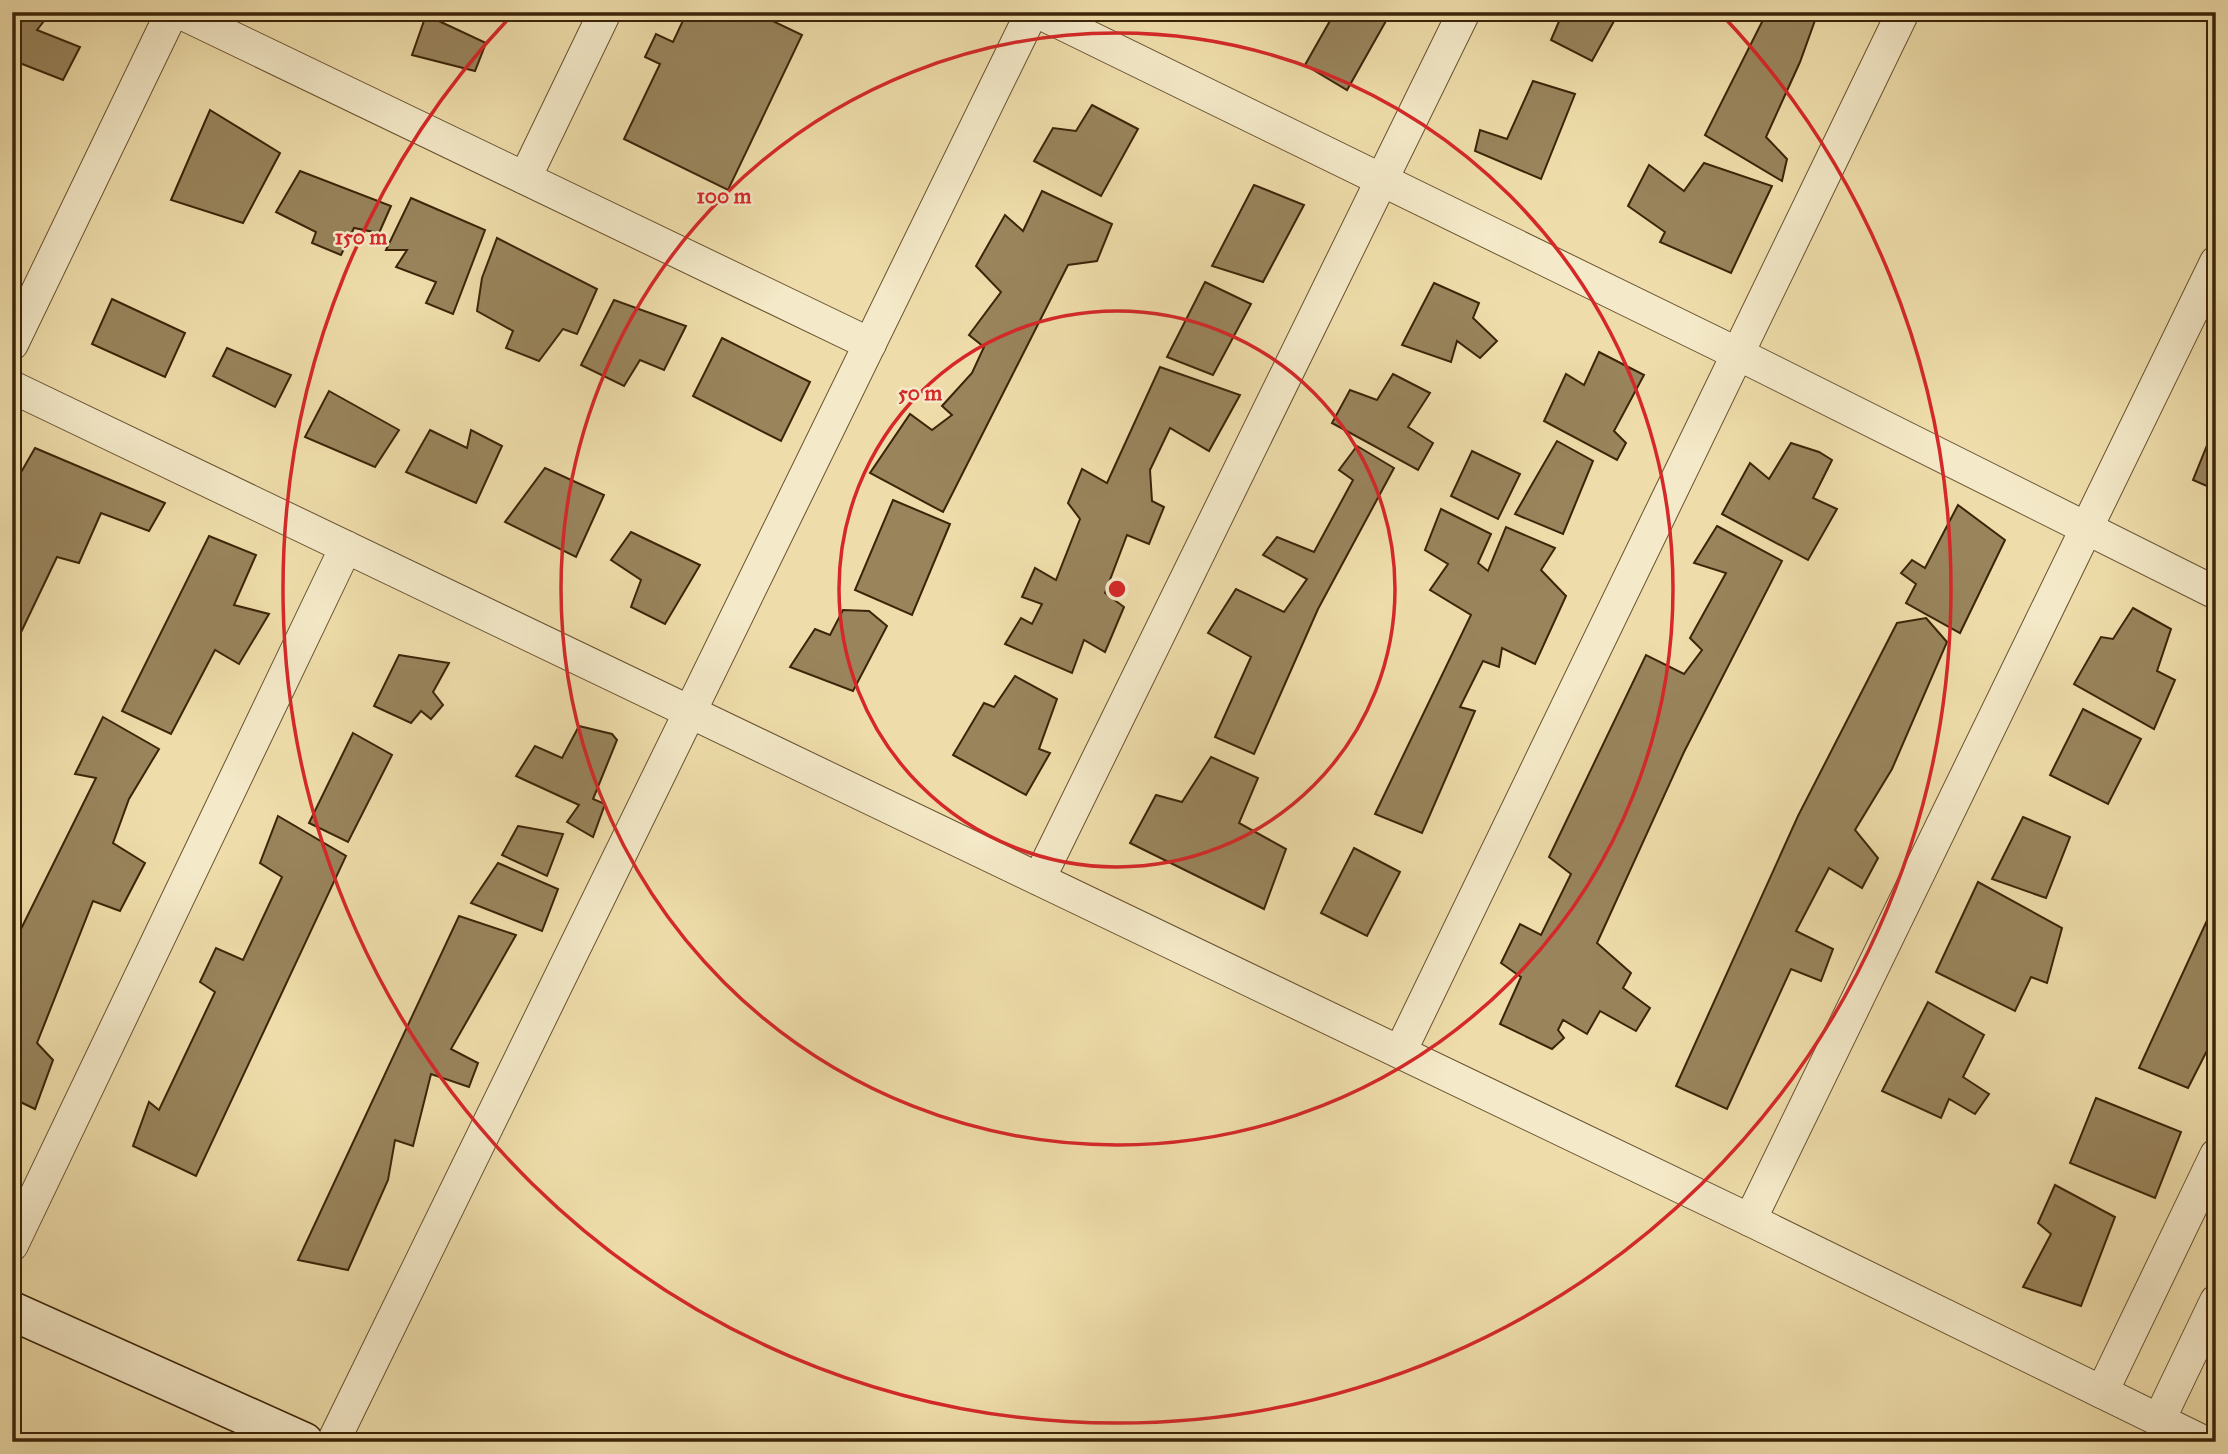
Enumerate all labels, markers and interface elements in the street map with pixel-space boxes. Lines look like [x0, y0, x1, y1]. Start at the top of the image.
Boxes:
text: 100 m [697, 183, 752, 209]
text: 150 m [335, 224, 387, 250]
text: 50 m [898, 380, 942, 406]
centre of rings [1105, 577, 1129, 601]

